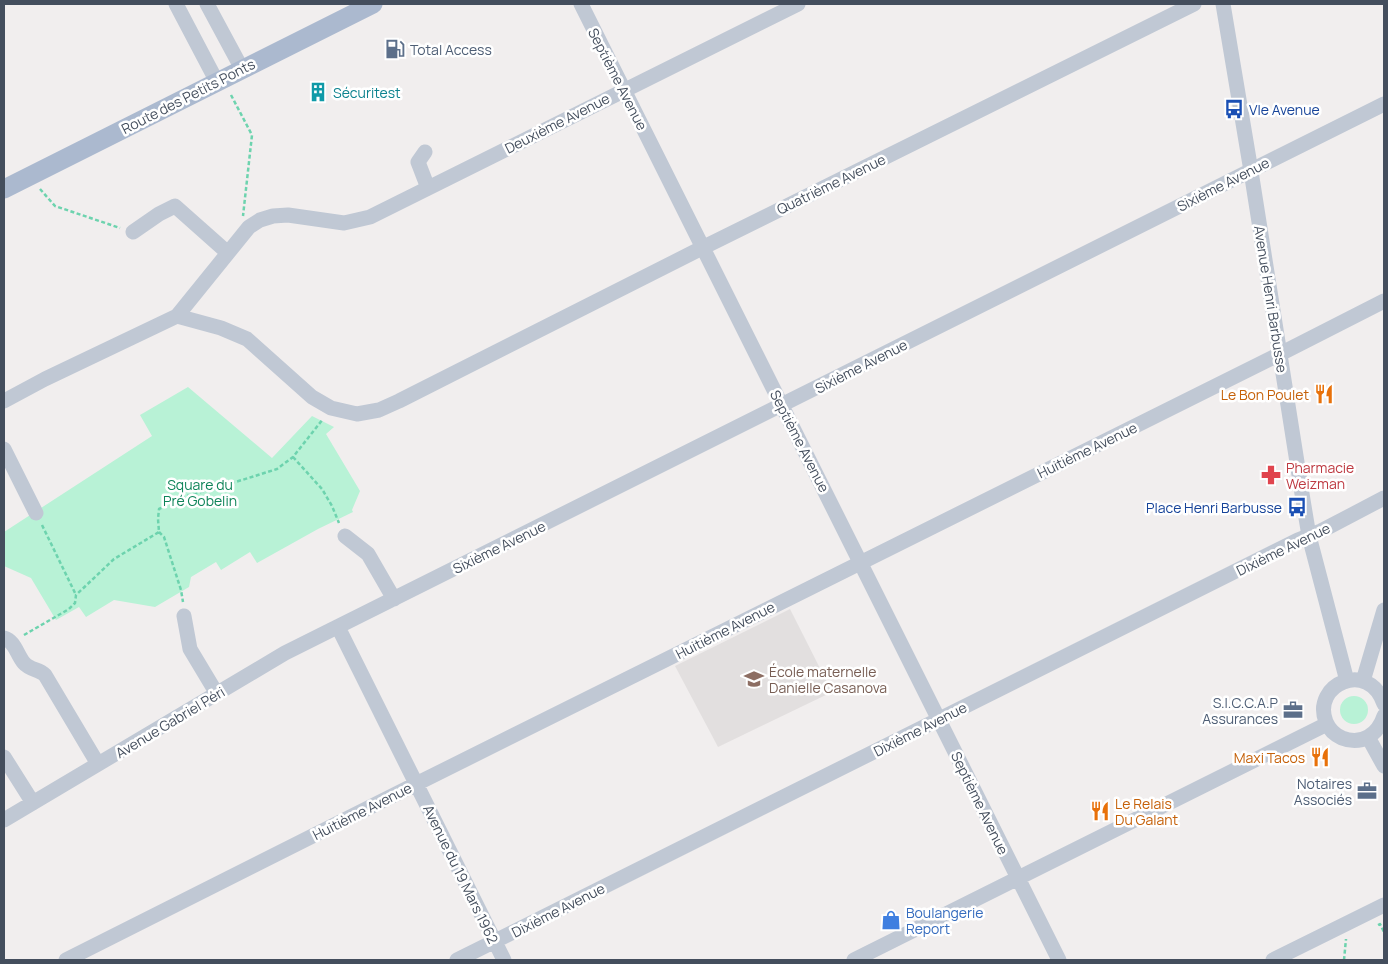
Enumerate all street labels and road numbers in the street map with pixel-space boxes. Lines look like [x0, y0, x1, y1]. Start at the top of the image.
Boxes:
street label: Septième Avenue [584, 25, 652, 133]
street label: Route des Petits Ponts [118, 54, 258, 138]
street label: Deuxième Avenue [501, 88, 613, 158]
street label: Quatrième Avenue [773, 149, 889, 219]
street label: Sixième Avenue [1174, 153, 1272, 215]
street label: Avenue Henri Barbusse [1250, 224, 1292, 374]
street label: Sixième Avenue [812, 335, 910, 397]
street label: Septième Avenue [766, 387, 834, 495]
street label: Huitième Avenue [1034, 418, 1140, 482]
street label: Sixième Avenue [449, 516, 549, 578]
street label: Dixième Avenue [1233, 518, 1333, 580]
street label: Huitième Avenue [672, 597, 778, 663]
street label: Avenue Gabriel Péri [112, 682, 228, 762]
street label: Dixième Avenue [870, 697, 970, 761]
street label: Septième Avenue [947, 748, 1013, 858]
street label: Huitième Avenue [309, 778, 415, 844]
street label: Avenue du 19 Mars 1962 [419, 801, 503, 947]
street label: Dixième Avenue [508, 878, 608, 942]

